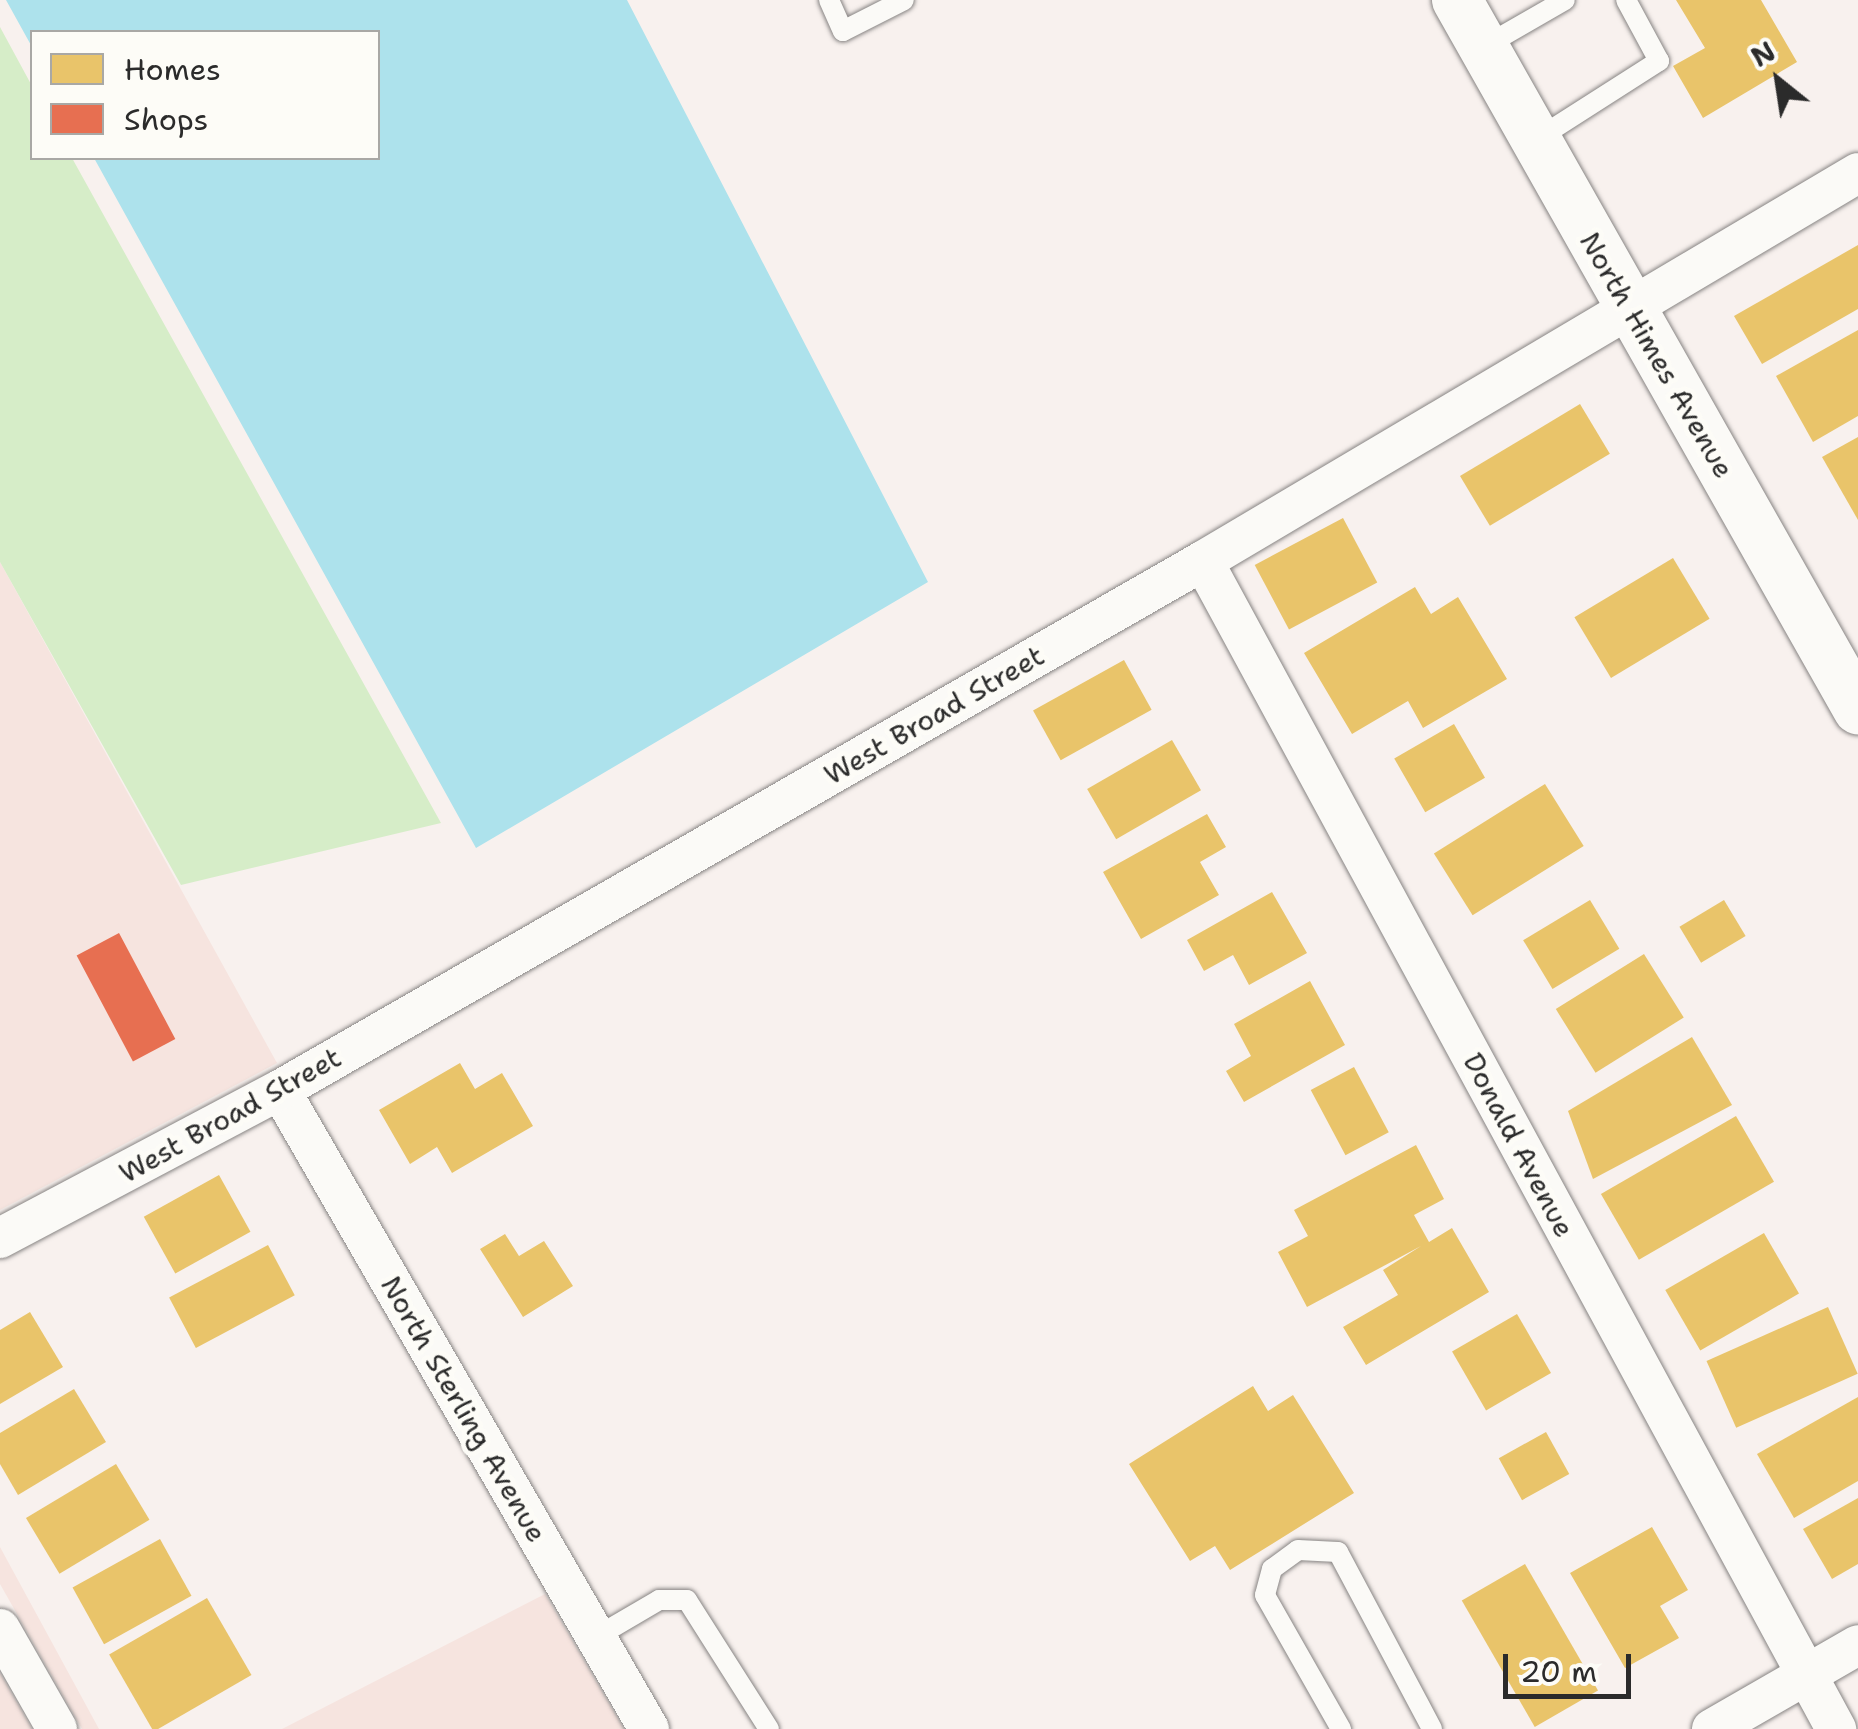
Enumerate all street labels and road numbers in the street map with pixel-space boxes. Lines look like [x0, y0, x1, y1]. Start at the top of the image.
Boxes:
street label: North Himes Avenue [1573, 226, 1741, 484]
street label: West Broad Street [818, 638, 1050, 792]
street label: West Broad Street [113, 1040, 347, 1190]
street label: Donald Avenue [1456, 1047, 1582, 1243]
street label: North Sterling Avenue [374, 1270, 554, 1548]

